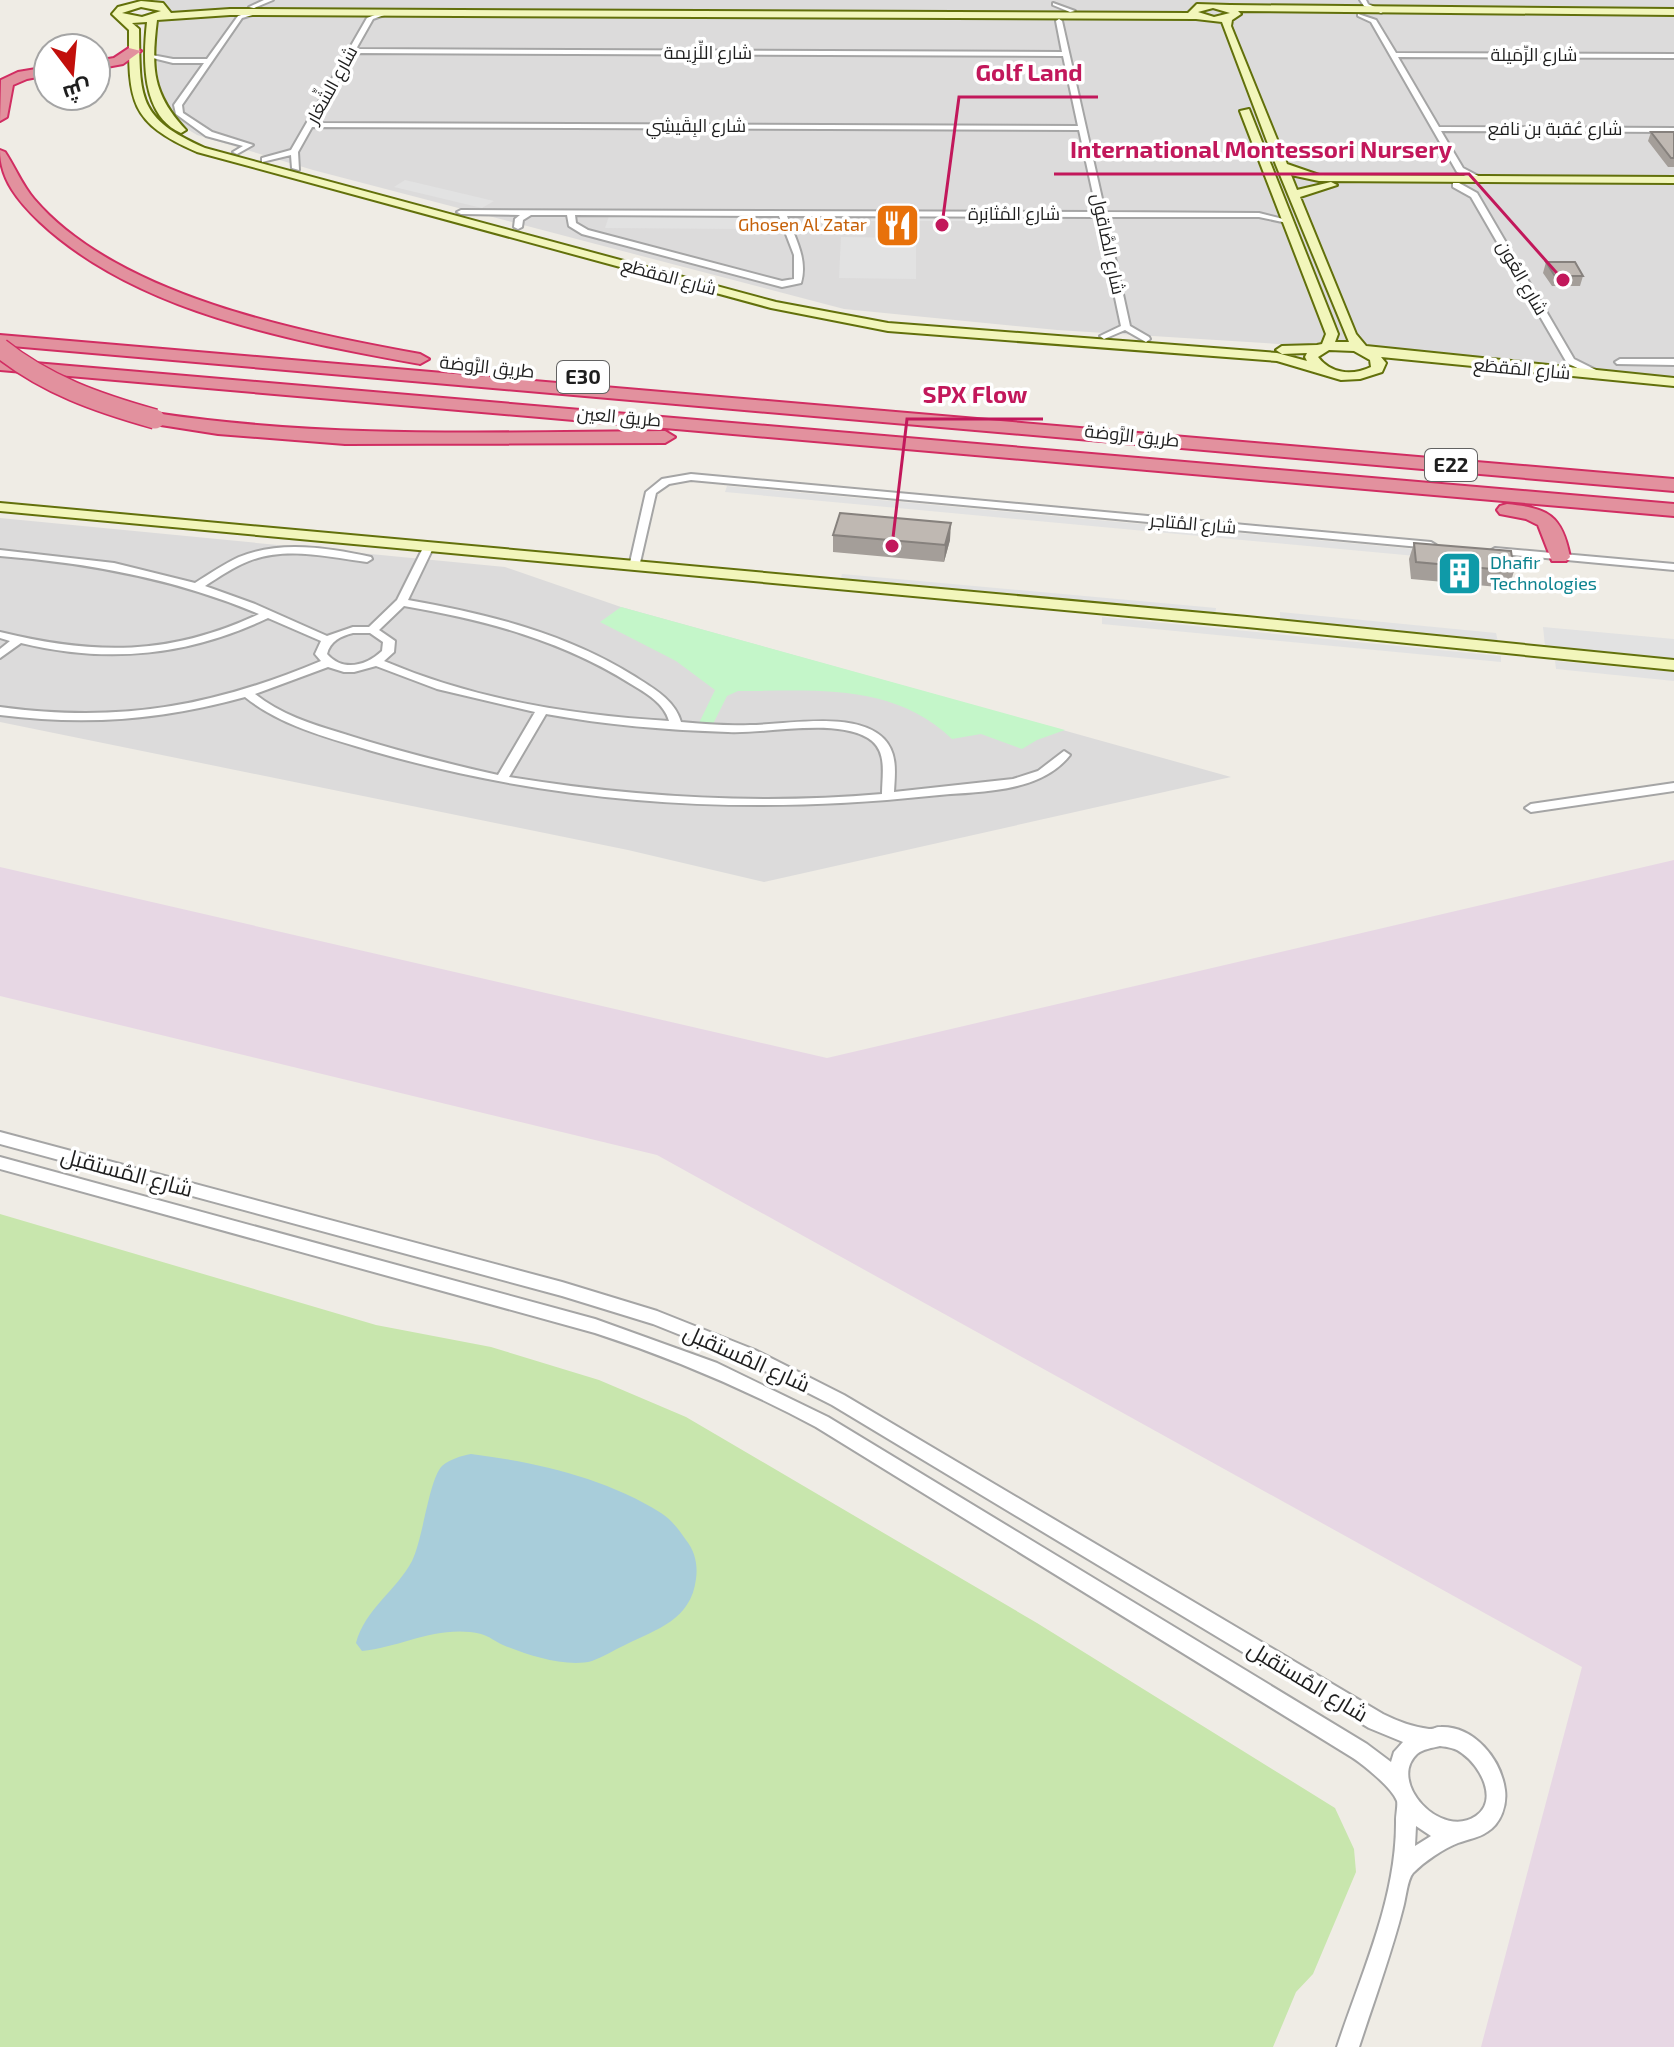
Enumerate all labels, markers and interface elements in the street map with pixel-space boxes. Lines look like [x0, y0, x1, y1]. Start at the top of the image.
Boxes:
north arrow [32, 32, 112, 112]
street label: شارع الشِّغار [297, 40, 363, 129]
street label: شارع اللِّزِيمة [664, 40, 752, 65]
street label: شارع الرِّمَيلة [1491, 43, 1577, 67]
callout: Golf Land [959, 49, 1098, 97]
text: Golf Land [975, 57, 1083, 86]
text: ش [60, 74, 95, 109]
street label: شارع البِقَيشِي [646, 114, 746, 139]
street label: شارع عُقبة بن نافع [1488, 117, 1622, 141]
callout: International Montessori Nursery [1054, 126, 1469, 174]
text: International Montessori Nursery [1070, 134, 1452, 163]
street label: شارع الصَّاقول [1086, 191, 1130, 297]
restaurant icon: Ghosen Al Zatar [874, 201, 922, 249]
street label: شارع المُثابَرة [968, 202, 1060, 226]
place label: Ghosen Al Zatar [738, 213, 867, 235]
street label: شارع العُون [1491, 236, 1553, 320]
street label: شارع المَقطَع [619, 253, 719, 301]
street label: طريق الرَّوضة [438, 350, 536, 384]
street label: شارع المَقطَع [1473, 353, 1571, 385]
road number: E30 [557, 361, 609, 393]
callout: SPX Flow [907, 371, 1043, 419]
text: SPX Flow [923, 379, 1028, 408]
street label: طريق العين [576, 401, 662, 433]
street label: طريق الرَّوضة [1083, 419, 1181, 453]
road number: E22 [1425, 449, 1477, 481]
street label: شارع المُتاجر [1148, 508, 1237, 540]
building icon: Dhafir Technologies [1435, 549, 1483, 597]
place label: Dhafir Technologies [1490, 551, 1597, 594]
street label: شارع المُستقبل [58, 1141, 196, 1204]
street label: شارع المُستقبل [679, 1318, 815, 1399]
street label: شارع المُستقبل [1242, 1634, 1373, 1729]

